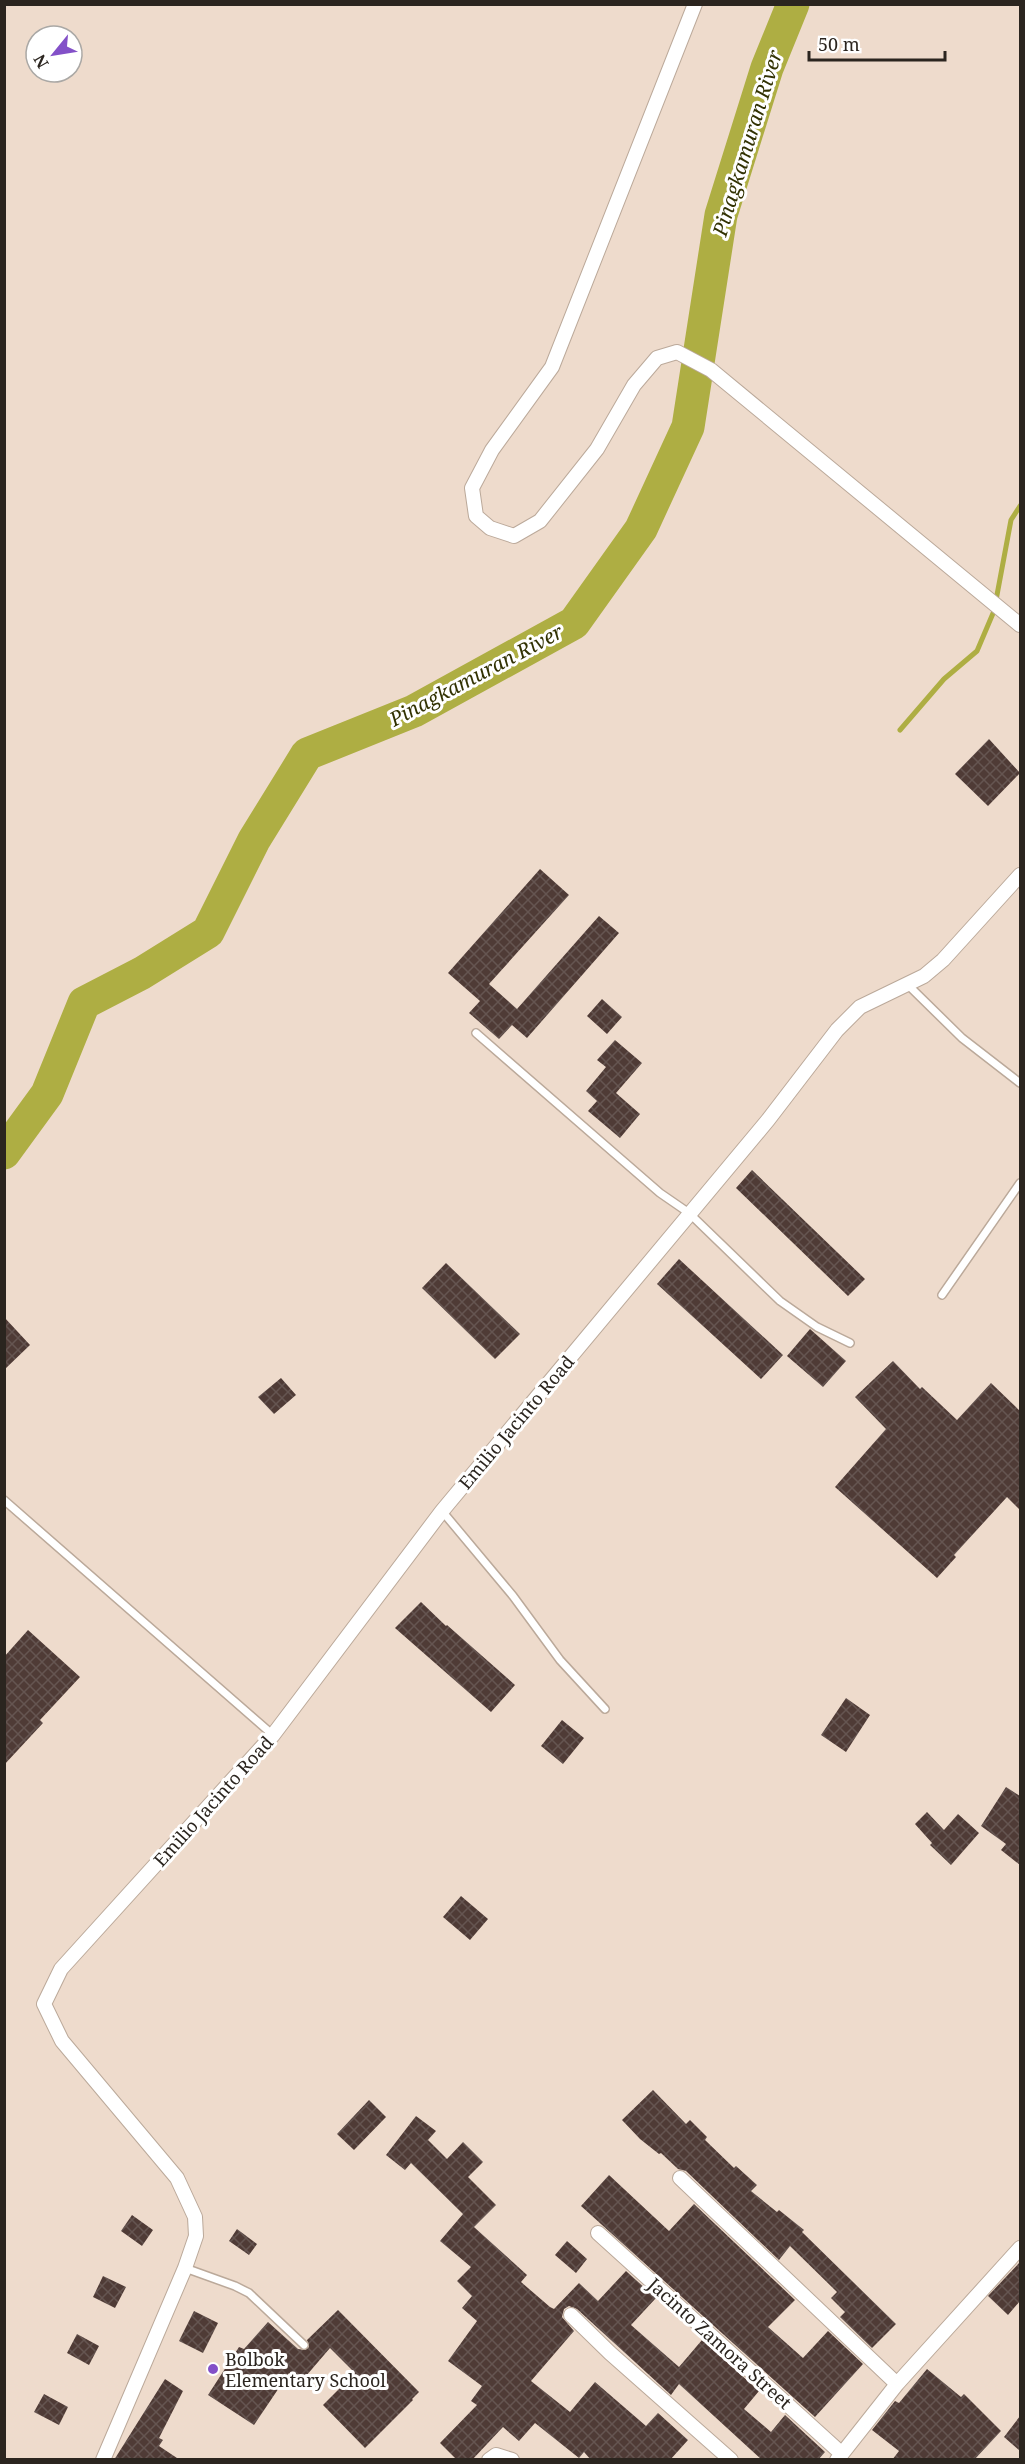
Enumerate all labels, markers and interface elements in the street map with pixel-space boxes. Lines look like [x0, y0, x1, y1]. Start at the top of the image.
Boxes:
north arrow [24, 24, 84, 84]
scale bar [809, 24, 946, 62]
text: 50 m [818, 32, 860, 56]
water label: Pinagkamuran River [706, 46, 788, 240]
text: N [28, 50, 54, 72]
water label: Pinagkamuran River [384, 617, 568, 733]
street label: Emilio Jacinto Road [453, 1350, 579, 1494]
street label: Emilio Jacinto Road [148, 1731, 278, 1871]
street label: Jacinto Zamora Street [642, 2271, 797, 2414]
place label: Bolbok Elementary School [225, 2347, 386, 2392]
marker: Bolbok Elementary School [206, 2362, 220, 2376]

